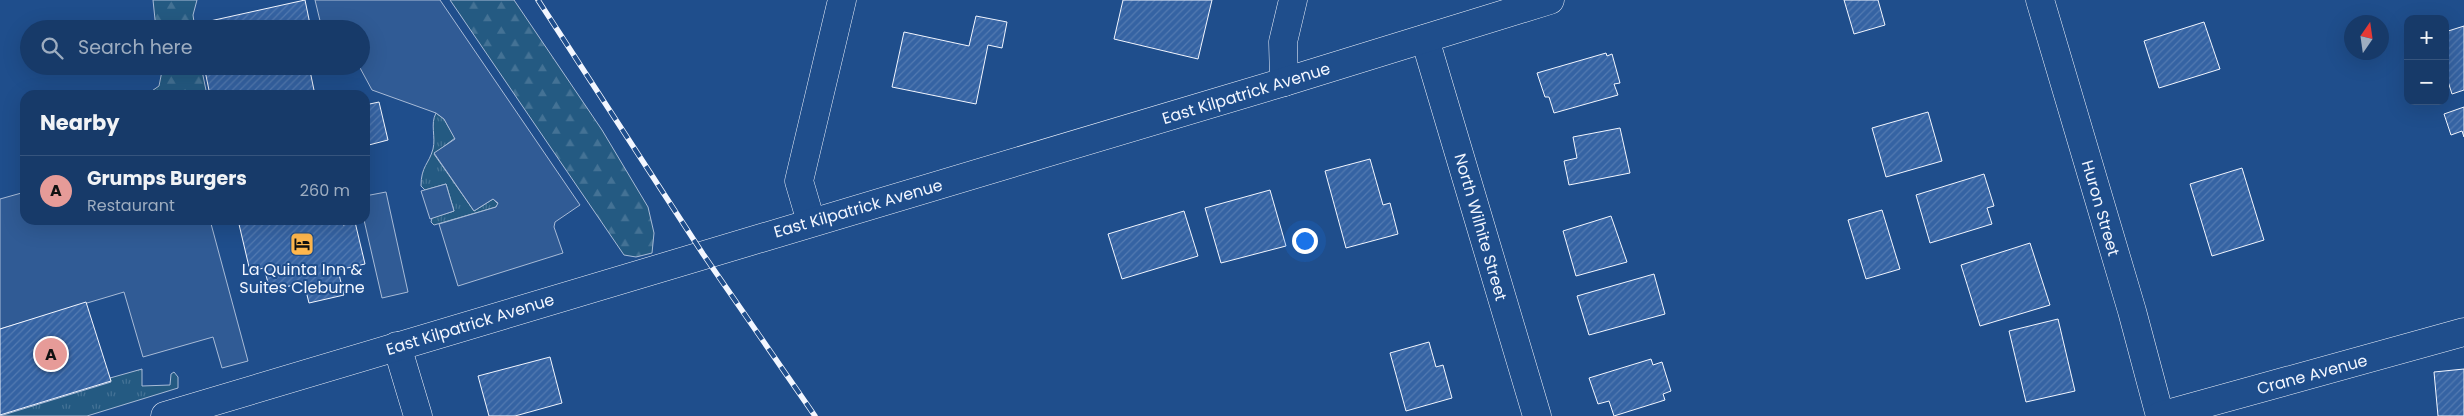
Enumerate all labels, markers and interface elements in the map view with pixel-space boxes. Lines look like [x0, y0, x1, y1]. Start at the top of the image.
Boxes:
north arrow [2344, 15, 2389, 60]
map controls [2404, 15, 2449, 105]
button: + [2404, 15, 2449, 60]
search box [20, 20, 370, 75]
icon: search [38, 34, 66, 62]
text: Search here [78, 34, 192, 61]
street label: East Kilpatrick Avenue [1159, 57, 1333, 130]
button: − [2404, 60, 2449, 105]
text: Nearby [40, 108, 120, 137]
street label: North Wilhite Street [1448, 151, 1513, 304]
street label: Huron Street [2076, 157, 2125, 259]
text: Grumps Burgers [87, 165, 247, 192]
street label: East Kilpatrick Avenue [771, 173, 945, 244]
text: A [50, 179, 62, 202]
text: 260 m [300, 179, 350, 202]
text: Restaurant [87, 194, 175, 217]
your location [1292, 228, 1318, 254]
hotel icon: La Quinta Inn & Suites Cleburne [289, 231, 315, 257]
place label: La Quinta Inn & Suites Cleburne [239, 258, 365, 299]
street label: East Kilpatrick Avenue [383, 288, 557, 361]
pin: A [35, 335, 67, 373]
street label: Crane Avenue [2254, 349, 2370, 400]

